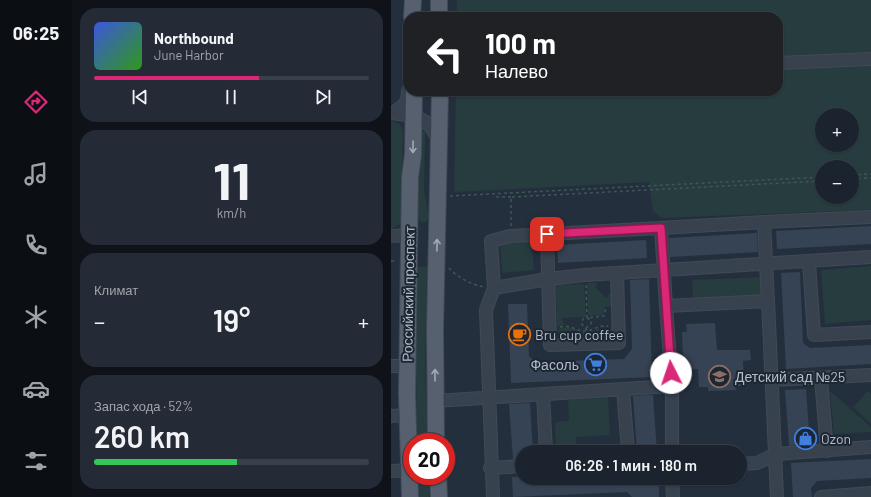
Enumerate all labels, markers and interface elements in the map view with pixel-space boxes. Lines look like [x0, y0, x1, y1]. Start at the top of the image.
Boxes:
text: 06:25 [13, 22, 59, 44]
text: 100 m [485, 26, 556, 60]
icon: left [419, 28, 471, 80]
text: Northbound [154, 29, 234, 47]
text: June Harbor [154, 47, 224, 63]
text: Налево [485, 60, 548, 82]
icon: previous [129, 86, 151, 108]
icon: pause [220, 86, 242, 108]
icon: next [312, 86, 334, 108]
icon: directions [22, 88, 50, 116]
map controls [815, 108, 859, 204]
button: + [815, 108, 859, 152]
one-way arrow [409, 140, 417, 153]
text: 11 [213, 148, 250, 210]
icon: music [22, 160, 50, 188]
button: − [815, 160, 859, 204]
text: km/h [217, 205, 246, 221]
pin [530, 217, 564, 251]
icon: arrive [536, 223, 558, 245]
street label: Российский проспект [398, 225, 418, 362]
icon: phone [22, 231, 50, 259]
one-way arrow [433, 239, 441, 252]
text: Климат [94, 282, 138, 298]
text: 19° [213, 302, 250, 338]
icon: climate [22, 303, 50, 331]
text: − [94, 308, 105, 334]
text: + [358, 308, 369, 334]
cafe icon: Bru cup coffee [506, 321, 532, 347]
place label: Bru cup coffee [535, 326, 624, 343]
supermarket icon: Фасоль [582, 351, 608, 377]
position arrow [650, 352, 692, 394]
place label: Фасоль [530, 356, 579, 373]
school or university icon: Детский сад №25 [707, 363, 733, 389]
place label: Детский сад №25 [735, 368, 845, 385]
one-way arrow [431, 369, 439, 382]
icon: car [22, 375, 50, 403]
text: Запас хода · 52% [94, 398, 193, 414]
text: 260 km [94, 418, 190, 454]
shop icon: Ozon [792, 425, 818, 451]
place label: Ozon [821, 430, 851, 447]
speed limit sign: 20 [403, 433, 455, 485]
icon: filters [22, 447, 50, 475]
text: 06:26 · 1 мин · 180 m [565, 456, 697, 474]

